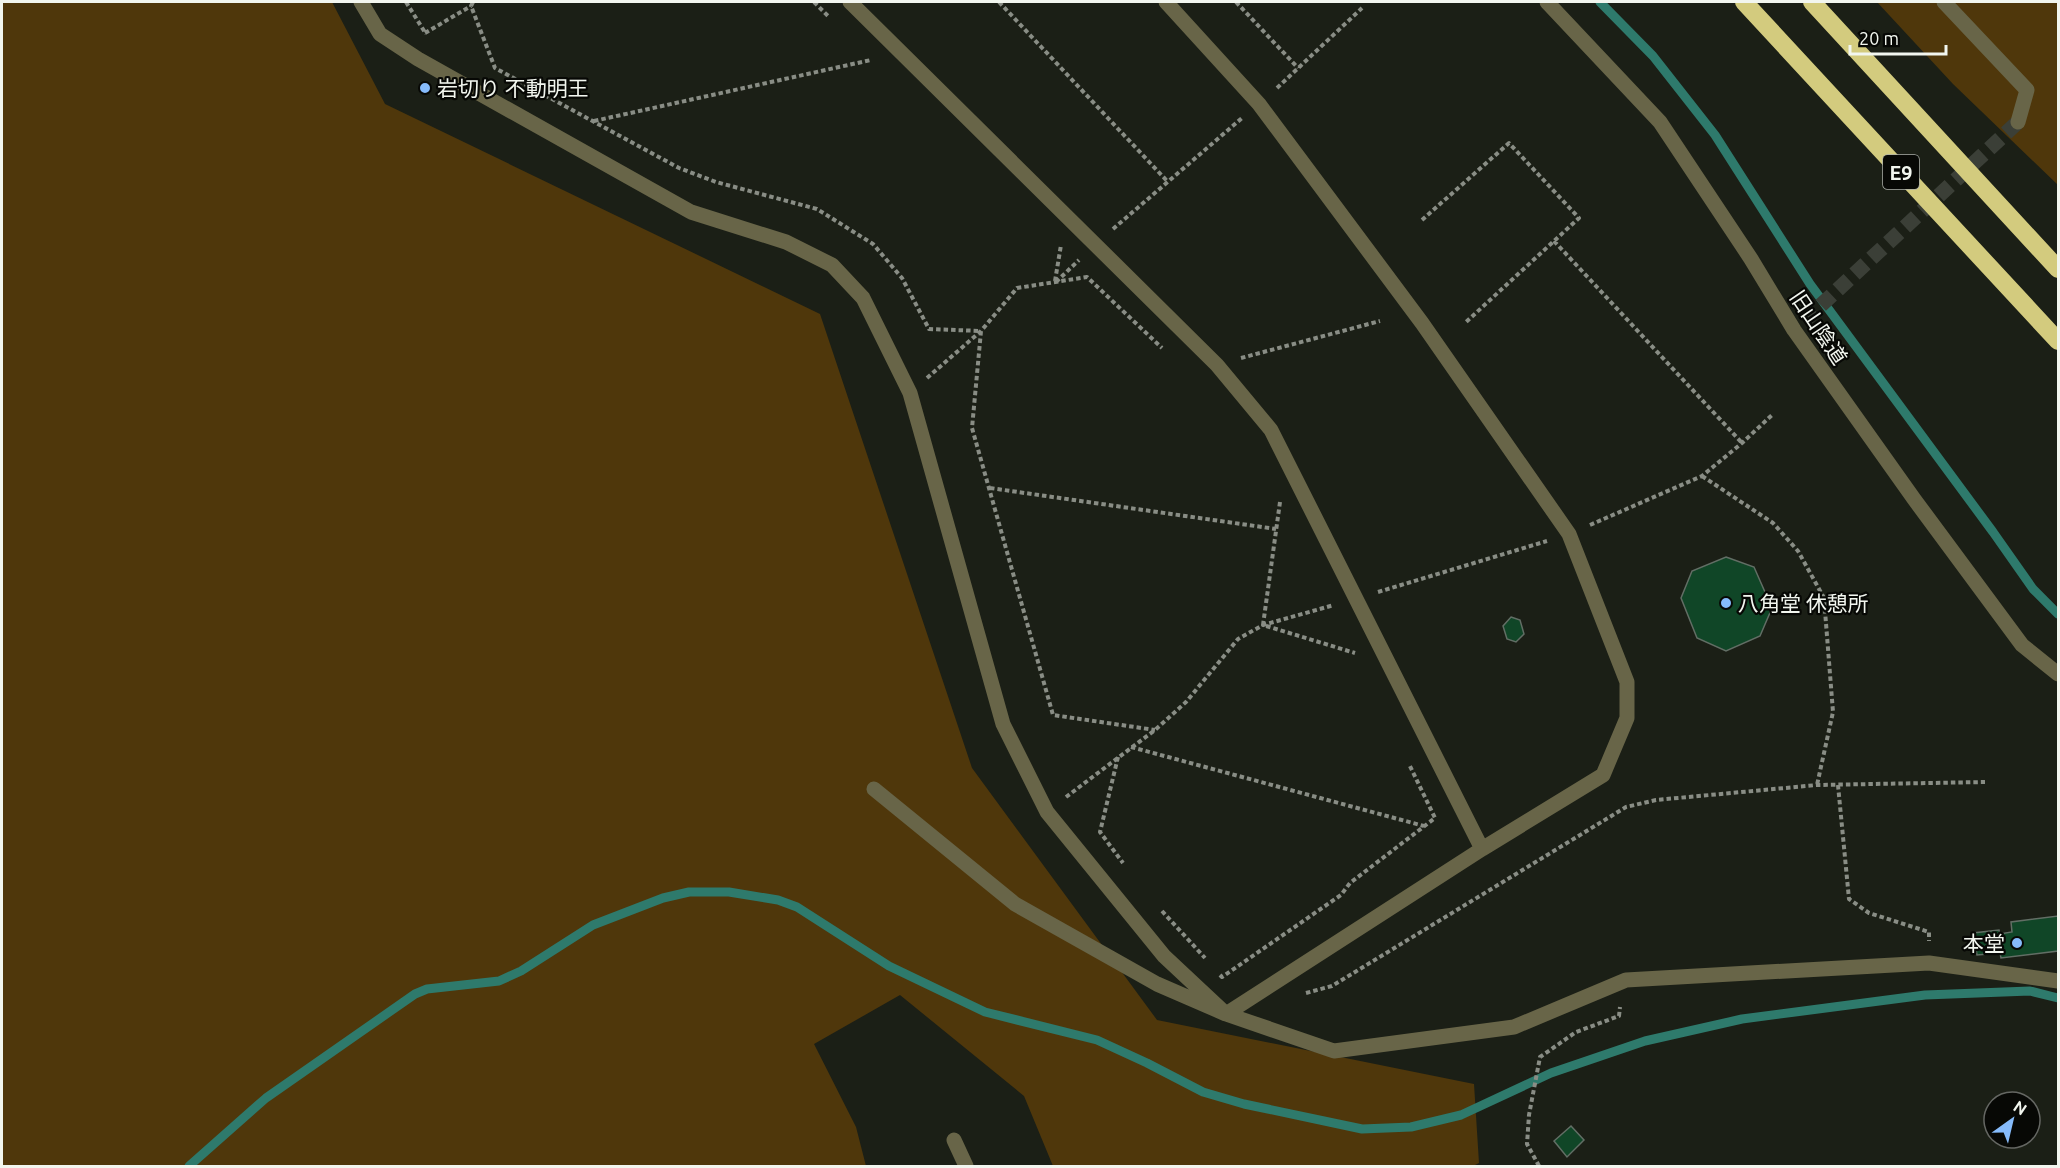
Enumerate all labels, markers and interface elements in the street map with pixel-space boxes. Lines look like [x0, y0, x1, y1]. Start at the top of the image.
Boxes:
scale bar [1850, 18, 1946, 56]
text: 20 m [1859, 28, 1899, 48]
place label: 岩切り 不動明王 [437, 76, 589, 100]
marker: 岩切り 不動明王 [418, 81, 432, 95]
road number: E9 [1883, 155, 1919, 189]
street label: 旧山陰道 [1786, 285, 1852, 369]
place label: 八角堂 休憩所 [1738, 591, 1869, 615]
marker: 八角堂 休憩所 [1719, 596, 1733, 610]
place label: 本堂 [1963, 931, 2005, 955]
marker: 本堂 [2010, 936, 2024, 950]
north arrow [1982, 1090, 2042, 1150]
text: N [2010, 1097, 2030, 1118]

